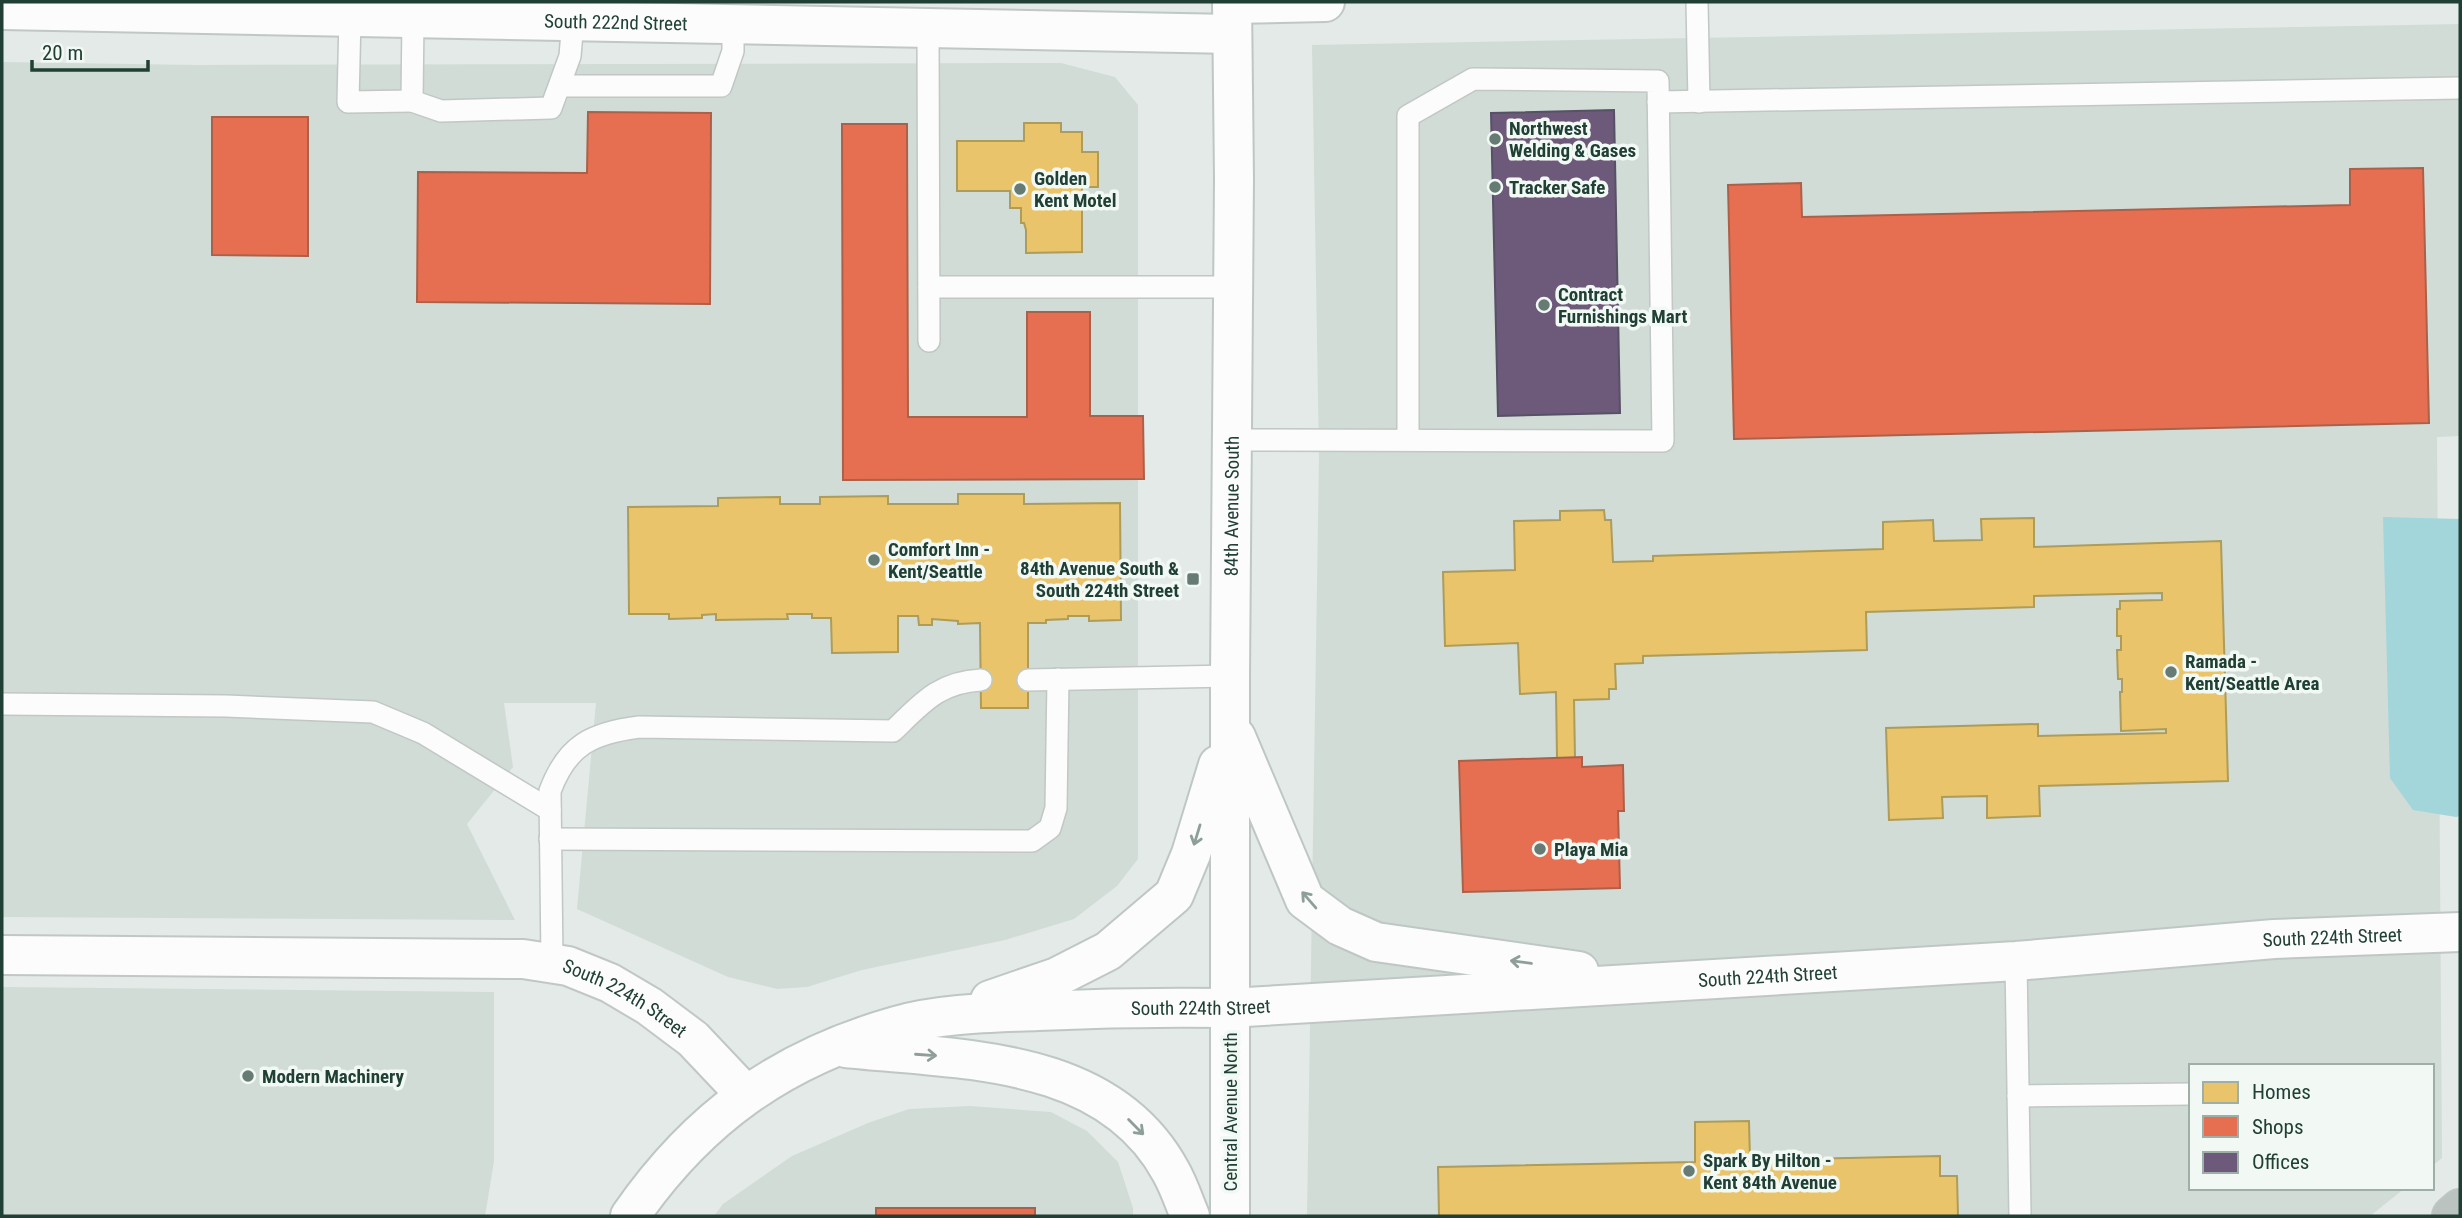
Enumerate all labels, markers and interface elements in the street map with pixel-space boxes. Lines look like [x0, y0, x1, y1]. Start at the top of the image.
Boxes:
street label: South 222nd Street [544, 9, 688, 35]
scale bar [32, 28, 147, 72]
text: 20 m [42, 41, 83, 65]
place label: Northwest Welding & Gases [1509, 117, 1636, 162]
marker: Northwest Welding & Gases [1487, 131, 1503, 147]
place label: Golden Kent Motel [1034, 167, 1117, 212]
place label: Tracker Safe [1509, 176, 1605, 199]
marker: Tracker Safe [1487, 179, 1503, 195]
marker: Golden Kent Motel [1012, 181, 1028, 197]
place label: Contract Furnishings Mart [1558, 283, 1687, 328]
marker: Contract Furnishings Mart [1536, 297, 1552, 313]
street label: 84th Avenue South [1219, 436, 1243, 576]
place label: Comfort Inn - Kent/Seattle [888, 538, 990, 583]
marker: Comfort Inn - Kent/Seattle [866, 552, 882, 568]
place label: 84th Avenue South & South 224th Street [1020, 557, 1179, 602]
marker: 84th Avenue South & South 224th Street [1185, 571, 1201, 587]
place label: Ramada - Kent/Seattle Area [2185, 650, 2320, 695]
marker: Ramada - Kent/Seattle Area [2163, 664, 2179, 680]
one-way arrow [1189, 824, 1202, 846]
place label: Playa Mia [1554, 838, 1628, 861]
marker: Playa Mia [1532, 841, 1548, 857]
one-way arrow [1301, 891, 1317, 909]
street label: South 224th Street [2262, 923, 2403, 951]
street label: South 224th Street [560, 954, 692, 1042]
one-way arrow [1510, 956, 1533, 969]
street label: South 224th Street [1697, 960, 1838, 991]
street label: South 224th Street [1131, 994, 1271, 1020]
street label: Central Avenue North [1219, 1032, 1242, 1192]
one-way arrow [914, 1049, 937, 1062]
legend [2189, 1064, 2434, 1190]
place label: Modern Machinery [262, 1065, 405, 1088]
marker: Modern Machinery [240, 1068, 256, 1084]
text: Homes [2252, 1080, 2311, 1104]
text: Shops [2252, 1115, 2304, 1139]
one-way arrow [1128, 1118, 1145, 1135]
place label: Spark By Hilton - Kent 84th Avenue [1703, 1149, 1837, 1194]
text: Offices [2252, 1150, 2309, 1174]
marker: Spark By Hilton - Kent 84th Avenue [1681, 1163, 1697, 1179]

